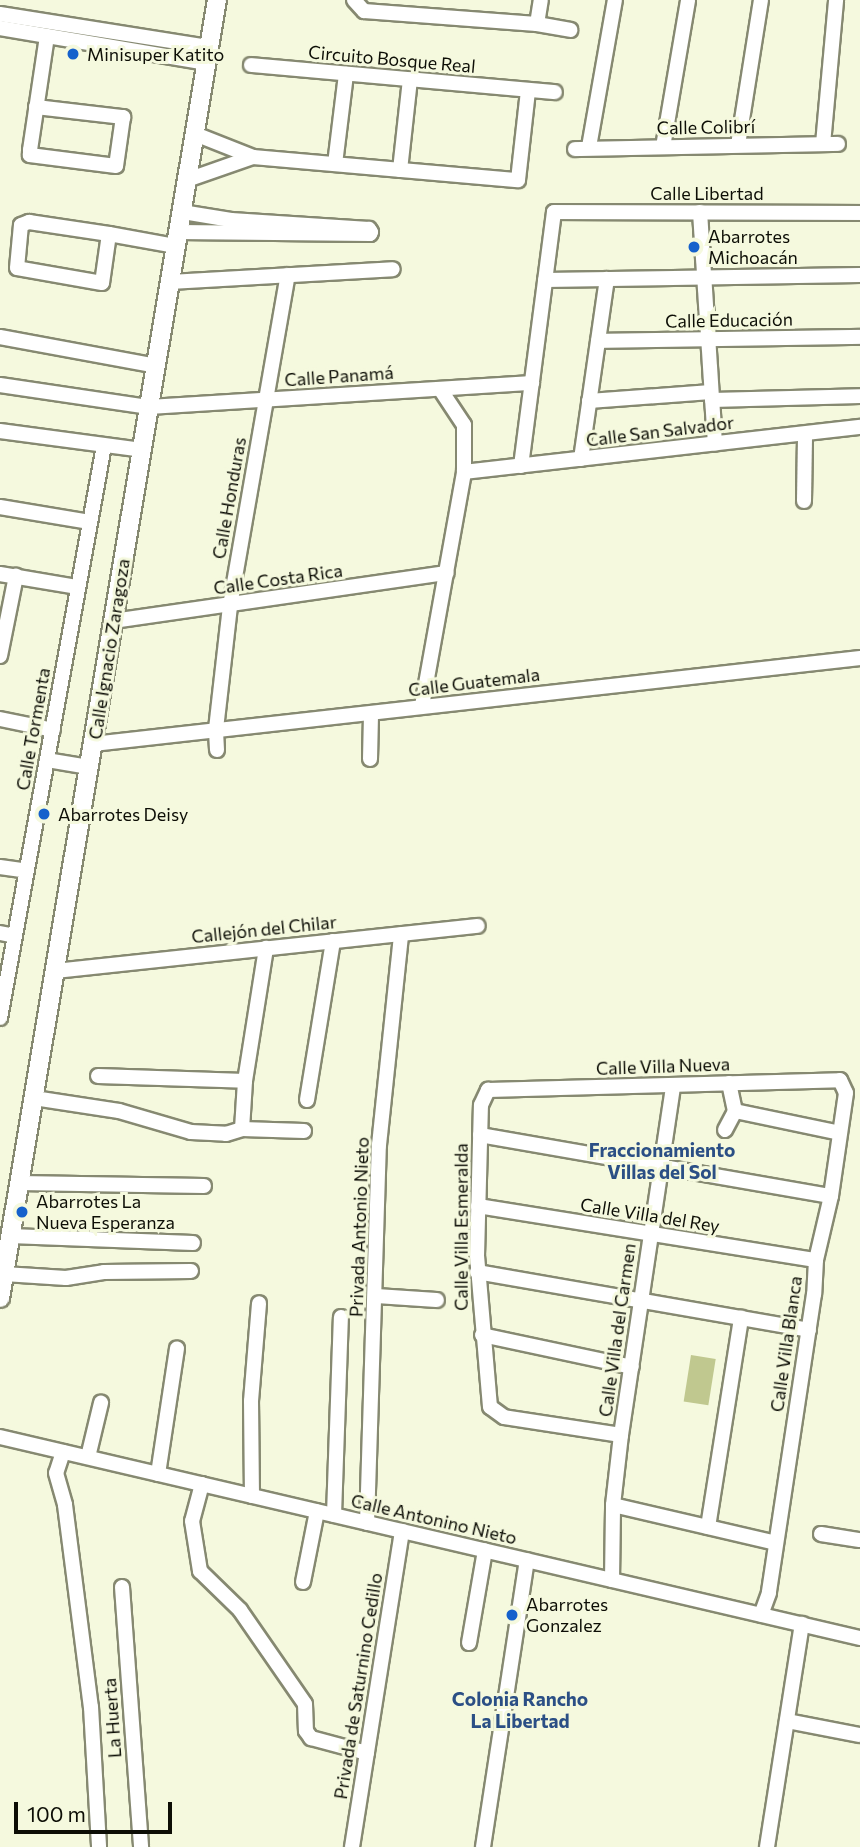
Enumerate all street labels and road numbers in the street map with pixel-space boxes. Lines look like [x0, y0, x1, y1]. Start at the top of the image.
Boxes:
street label: Circuito Bosque Real [308, 41, 476, 77]
street label: Calle Colibrí [657, 115, 755, 139]
street label: Calle Libertad [650, 182, 764, 204]
street label: Calle Educación [665, 308, 793, 332]
street label: Calle Panamá [284, 361, 394, 391]
street label: Calle San Salvador [585, 411, 735, 451]
street label: Calle Honduras [208, 435, 250, 561]
street label: Calle Ignacio Zaragoza [84, 557, 134, 741]
street label: Calle Costa Rica [212, 559, 344, 599]
street label: Calle Guatemala [407, 663, 541, 701]
street label: Calle Tormenta [12, 666, 54, 792]
street label: Callejón del Chilar [190, 911, 338, 947]
street label: Calle Villa Nueva [596, 1053, 730, 1079]
street label: Privada Antonio Nieto [345, 1137, 373, 1317]
street label: Calle Villa Esmeralda [450, 1143, 472, 1311]
street label: Calle Villa del Rey [579, 1193, 721, 1237]
street label: Calle Villa del Carmen [594, 1242, 640, 1418]
street label: Calle Villa Blanca [766, 1275, 806, 1413]
street label: Calle Antonino Nieto [349, 1489, 519, 1549]
street label: Privada de Saturnino Cedillo [329, 1571, 387, 1801]
street label: La Huerta [98, 1677, 126, 1759]

